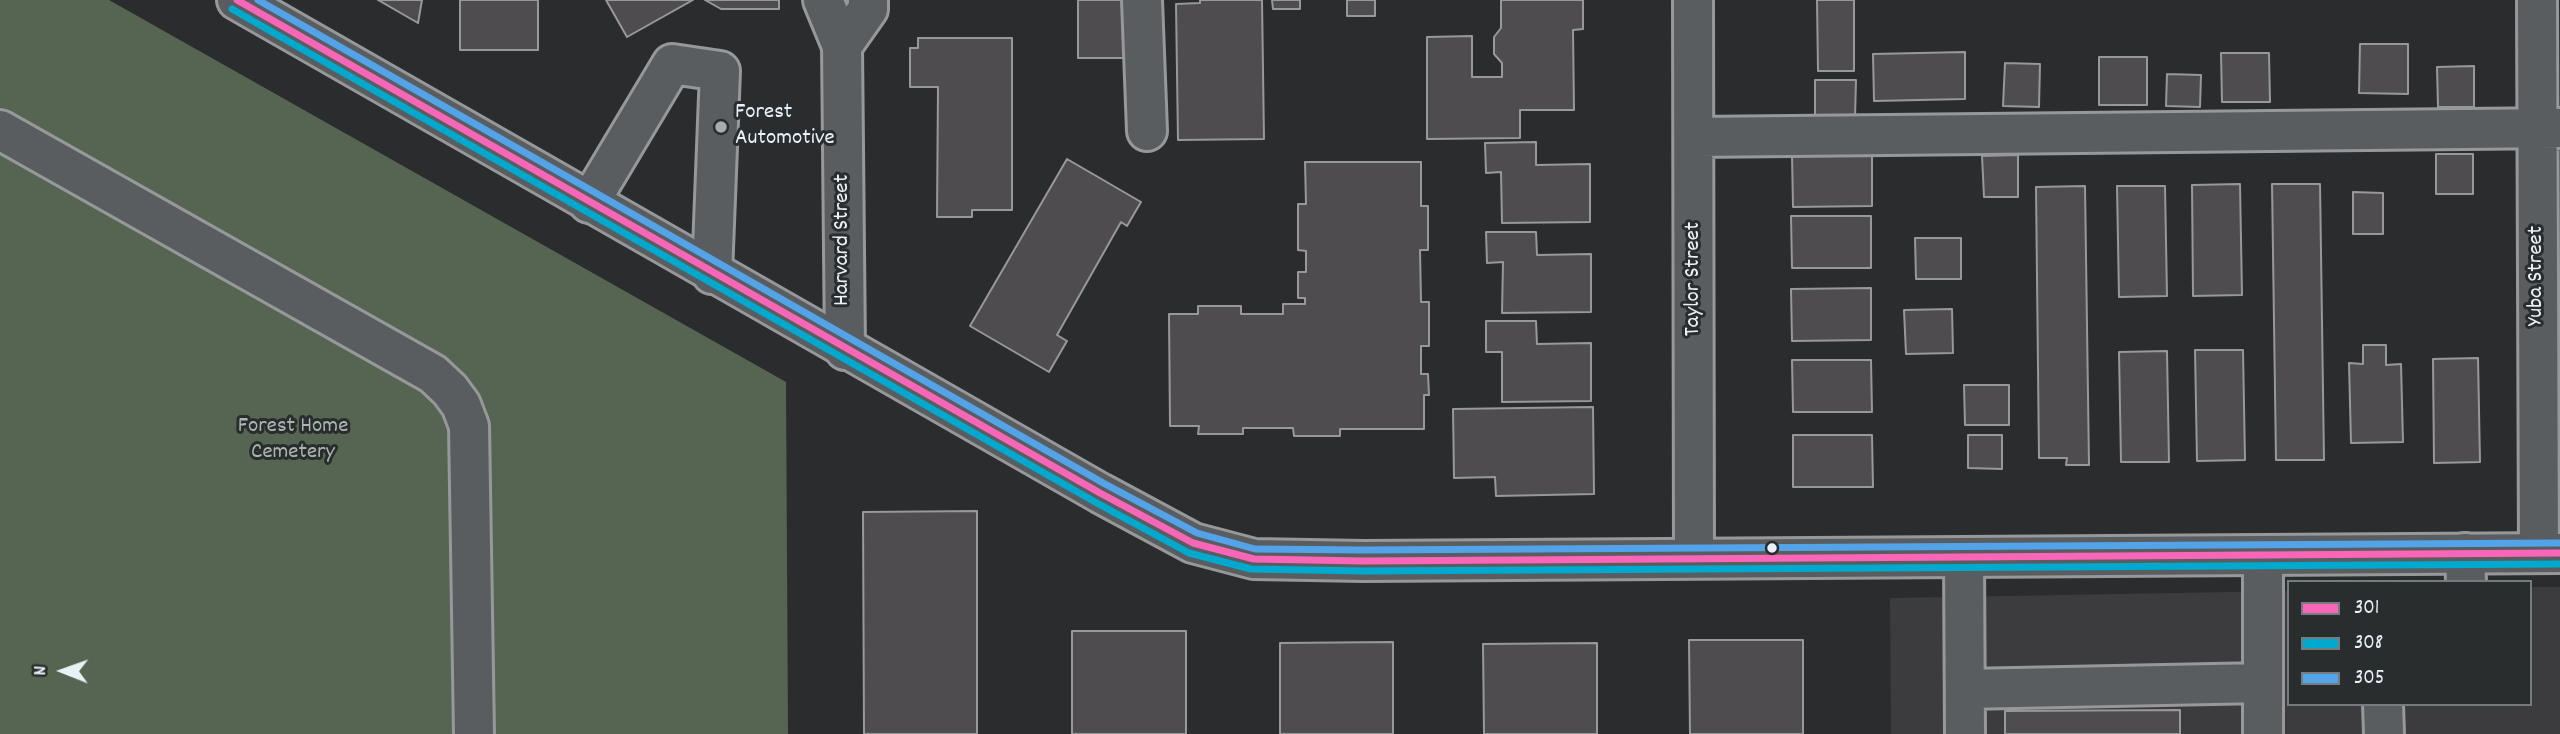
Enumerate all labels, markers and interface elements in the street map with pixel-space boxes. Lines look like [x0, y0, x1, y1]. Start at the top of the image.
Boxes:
place label: Forest Automotive [735, 100, 835, 154]
marker: Forest Automotive [713, 119, 729, 135]
street label: Harvard Street [830, 174, 858, 306]
street label: Taylor Street [1681, 222, 1709, 336]
street label: Yuba Street [2524, 226, 2552, 326]
park label: Forest Home Cemetery [238, 414, 348, 468]
unlabelled marker [1765, 541, 1779, 555]
legend [2287, 580, 2532, 706]
text: 301 [2354, 594, 2379, 624]
text: 308 [2354, 629, 2383, 659]
north arrow [28, 636, 98, 706]
text: 305 [2354, 664, 2385, 694]
text: N [28, 666, 55, 676]

